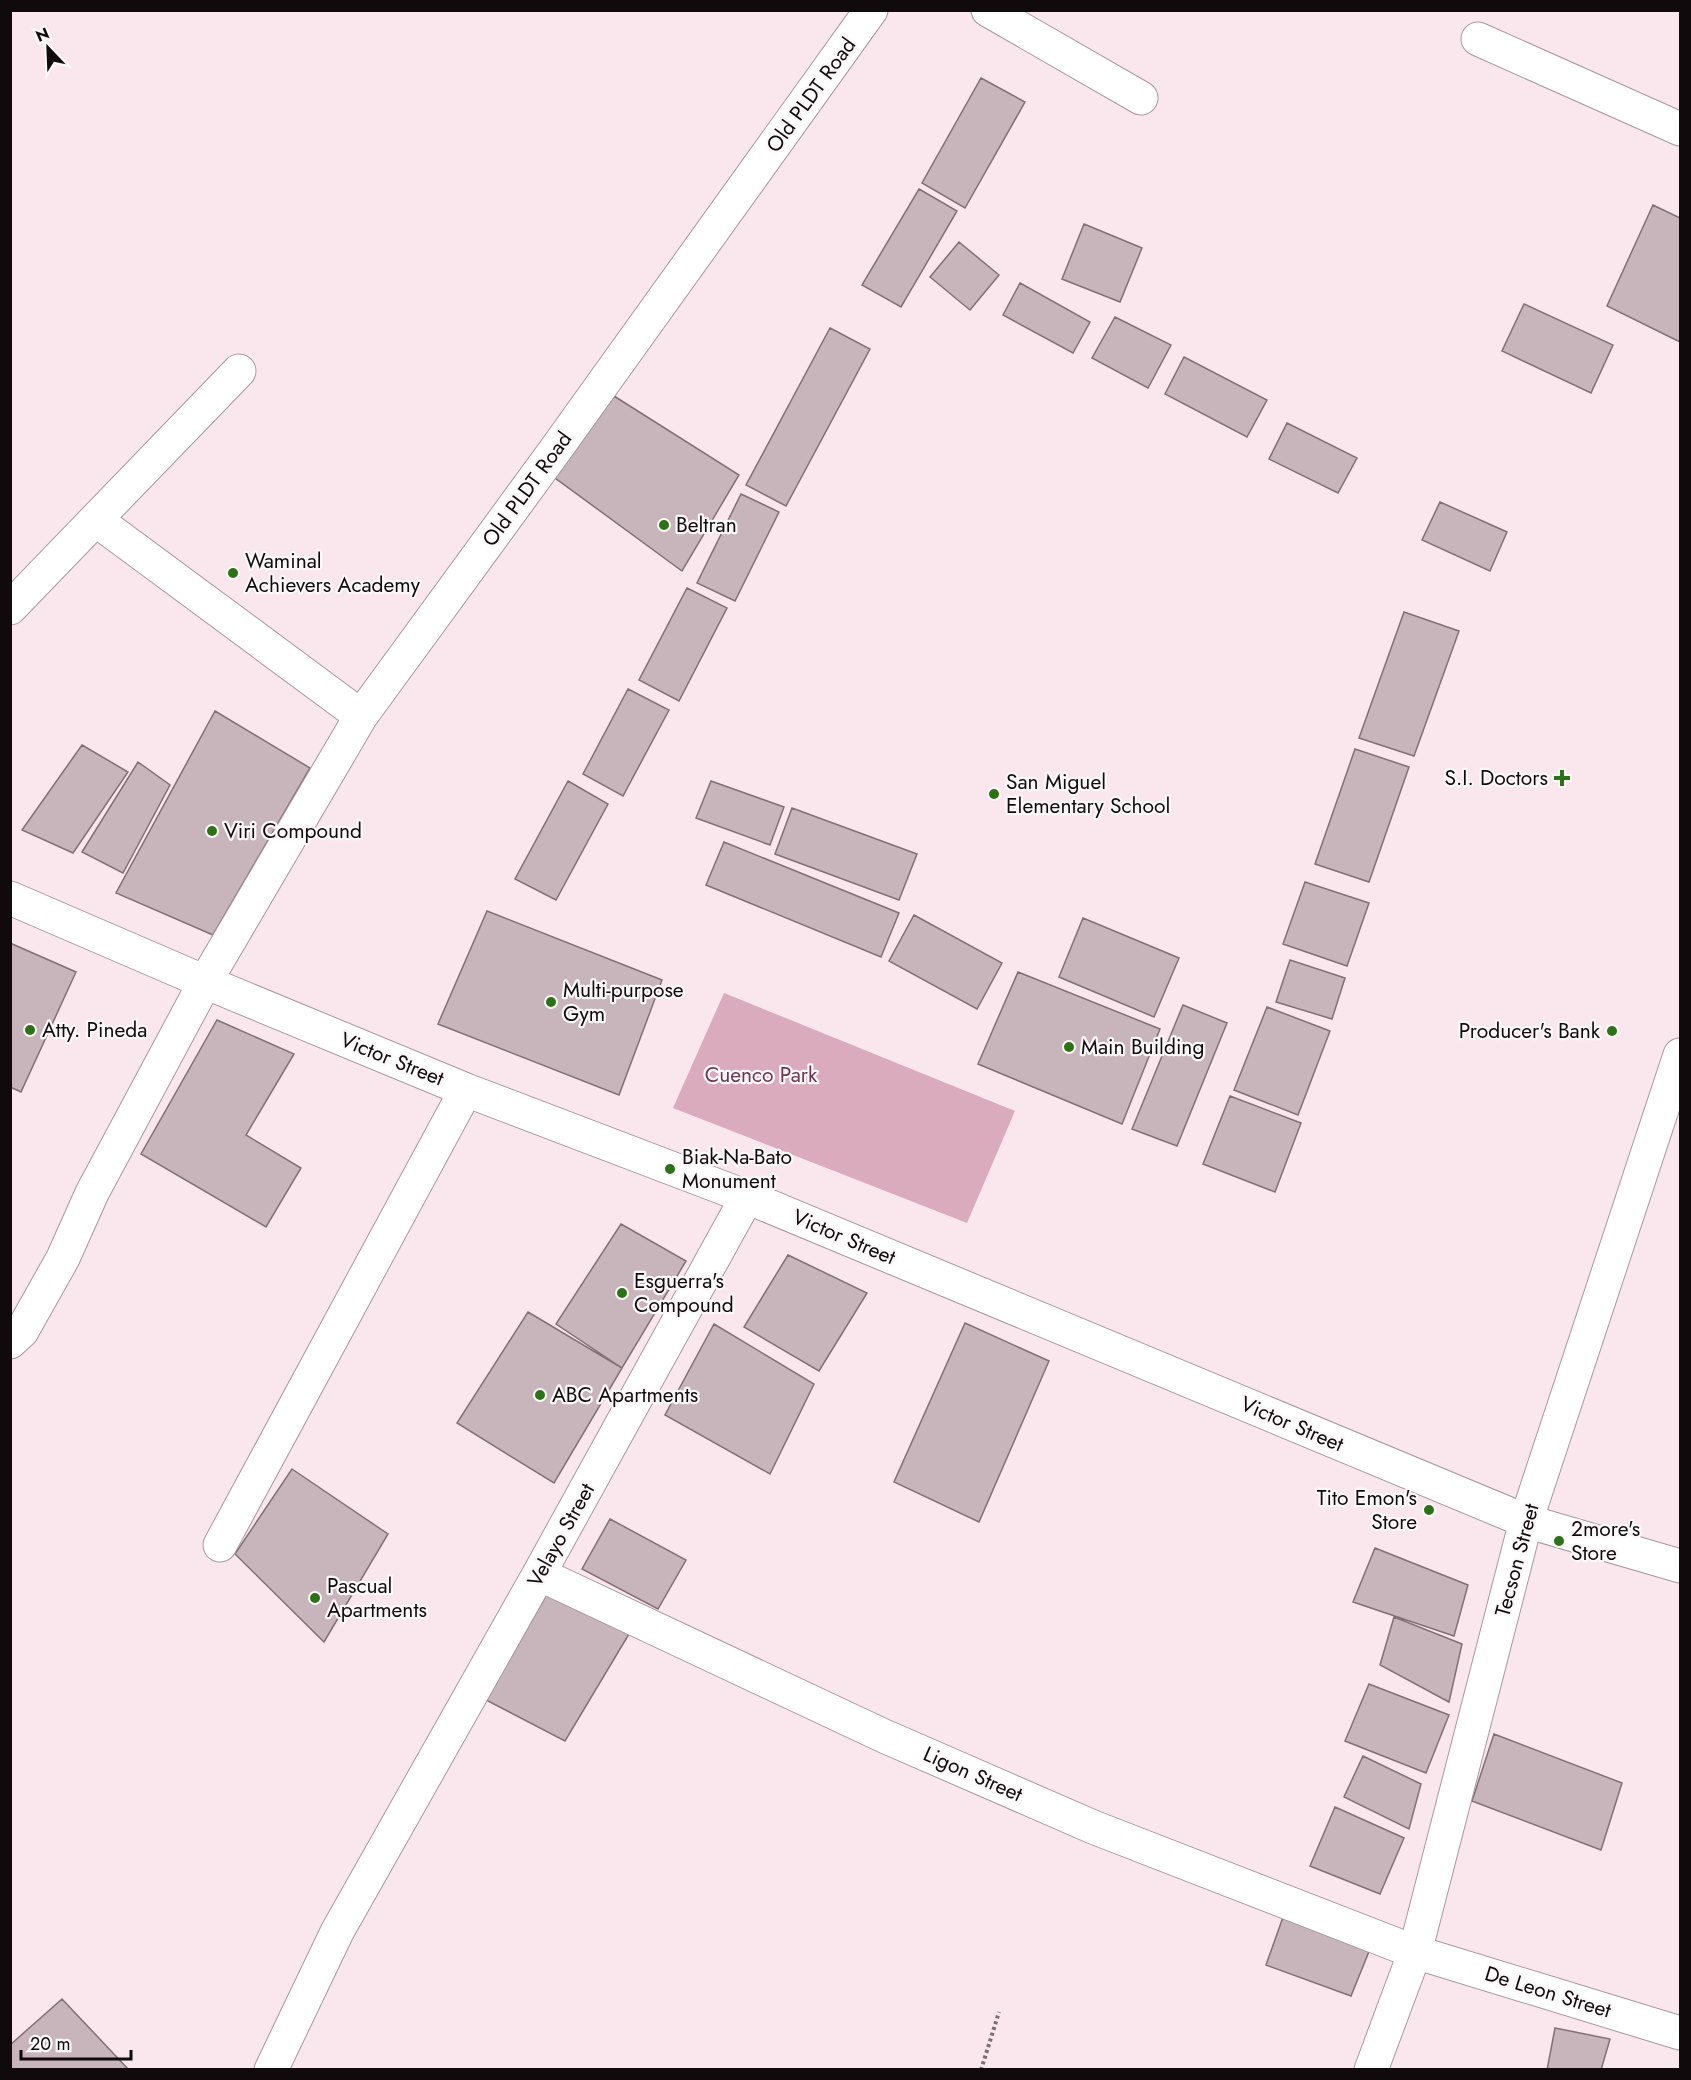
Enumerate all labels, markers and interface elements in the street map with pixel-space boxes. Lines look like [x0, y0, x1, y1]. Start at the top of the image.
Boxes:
north arrow [18, 18, 78, 78]
text: N [32, 22, 53, 48]
street label: Old PLDT Road [759, 31, 863, 159]
street label: Old PLDT Road [475, 425, 579, 553]
place label: Beltran [676, 510, 737, 540]
marker: Beltran [657, 518, 671, 532]
place label: Waminal Achievers Academy [245, 546, 421, 600]
marker: Waminal Achievers Academy [226, 566, 240, 580]
place label: S.I. Doctors [1444, 763, 1548, 793]
place label: San Miguel Elementary School [1006, 767, 1170, 821]
marker: S.I. Doctors [1553, 769, 1571, 787]
marker: San Miguel Elementary School [987, 787, 1001, 801]
place label: Viri Compound [224, 816, 362, 846]
marker: Viri Compound [205, 824, 219, 838]
place label: Multi-purpose Gym [563, 975, 684, 1029]
marker: Multi-purpose Gym [544, 995, 558, 1009]
place label: Atty. Pineda [42, 1015, 147, 1045]
place label: Producer's Bank [1459, 1016, 1601, 1046]
marker: Atty. Pineda [23, 1023, 37, 1037]
marker: Producer's Bank [1605, 1024, 1619, 1038]
street label: Victor Street [336, 1025, 448, 1093]
place label: Main Building [1081, 1032, 1204, 1062]
marker: Main Building [1062, 1040, 1076, 1054]
park label: Cuenco Park [705, 1060, 818, 1090]
place label: Biak-Na-Bato Monument [682, 1142, 792, 1196]
marker: Biak-Na-Bato Monument [663, 1162, 677, 1176]
street label: Victor Street [788, 1202, 900, 1272]
place label: Esguerra's Compound [634, 1266, 734, 1320]
marker: Esguerra's Compound [615, 1286, 629, 1300]
place label: ABC Apartments [552, 1380, 698, 1410]
marker: ABC Apartments [533, 1388, 547, 1402]
street label: Victor Street [1236, 1389, 1348, 1459]
street label: Velayo Street [520, 1478, 602, 1592]
place label: Tito Emon's Store [1317, 1483, 1417, 1537]
street label: Tecson Street [1488, 1500, 1546, 1620]
marker: Tito Emon's Store [1422, 1503, 1436, 1517]
place label: 2more's Store [1571, 1514, 1640, 1568]
marker: 2more's Store [1552, 1534, 1566, 1548]
place label: Pascual Apartments [327, 1571, 427, 1625]
marker: Pascual Apartments [308, 1591, 322, 1605]
street label: Ligon Street [919, 1739, 1027, 1809]
street label: De Leon Street [1481, 1959, 1615, 2025]
scale bar [21, 2023, 130, 2061]
text: 20 m [30, 2031, 70, 2057]

